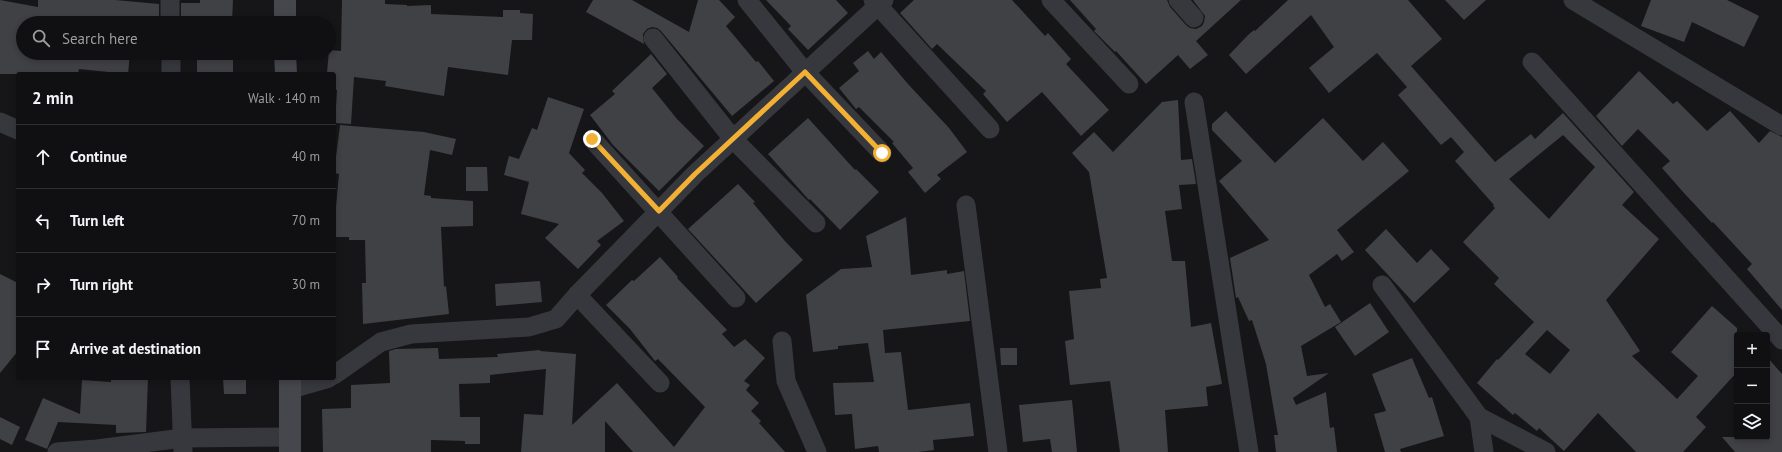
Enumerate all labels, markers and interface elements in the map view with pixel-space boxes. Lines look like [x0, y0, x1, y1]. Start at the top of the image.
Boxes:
search box [16, 16, 336, 60]
icon: search [30, 27, 52, 49]
text: Search here [62, 29, 138, 48]
text: 2 min [32, 87, 73, 109]
text: Walk · 140 m [248, 90, 320, 107]
route end [583, 130, 601, 148]
route start [873, 144, 891, 162]
icon: ahead [32, 146, 54, 168]
text: Continue [70, 147, 127, 166]
text: 40 m [292, 148, 320, 165]
icon: left [32, 210, 54, 232]
text: Turn left [70, 211, 124, 230]
text: 70 m [292, 212, 320, 229]
icon: right [32, 274, 54, 296]
text: Turn right [70, 275, 133, 294]
text: 30 m [292, 276, 320, 293]
map controls [1734, 332, 1770, 440]
button: + [1734, 332, 1770, 368]
icon: arrive [32, 338, 54, 360]
text: Arrive at destination [70, 339, 201, 358]
button: − [1734, 368, 1770, 404]
button: layers [1734, 404, 1770, 440]

